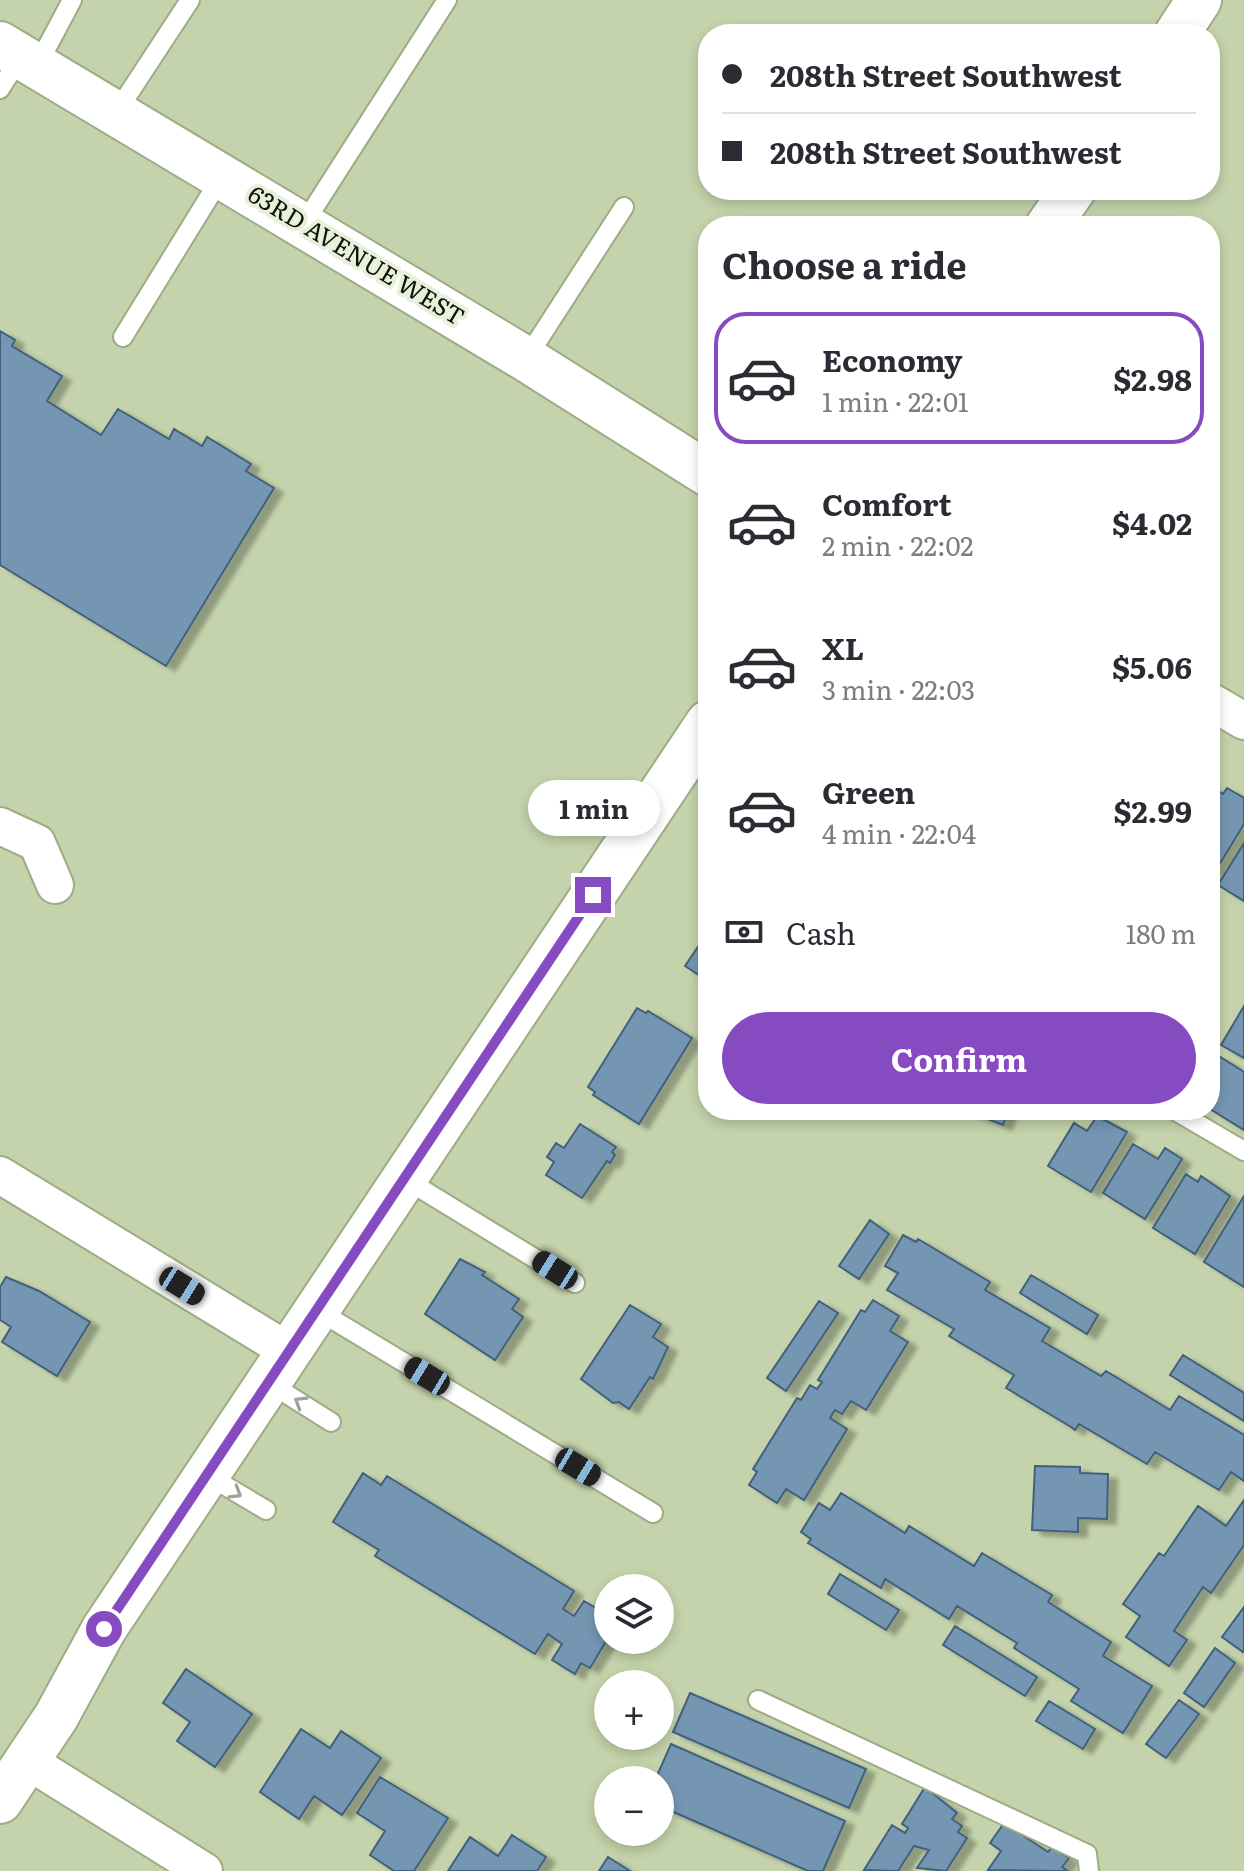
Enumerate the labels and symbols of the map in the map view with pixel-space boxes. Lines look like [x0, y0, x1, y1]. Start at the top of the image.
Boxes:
street label: 63RD AVENUE WEST [242, 175, 472, 333]
callout: 1 min [527, 779, 659, 835]
route end [575, 877, 611, 913]
car [528, 1247, 582, 1293]
car [155, 1263, 209, 1309]
car [400, 1353, 454, 1399]
one-way arrow [294, 1397, 309, 1412]
car [551, 1444, 605, 1490]
one-way arrow [227, 1483, 242, 1498]
route start [86, 1611, 122, 1647]

